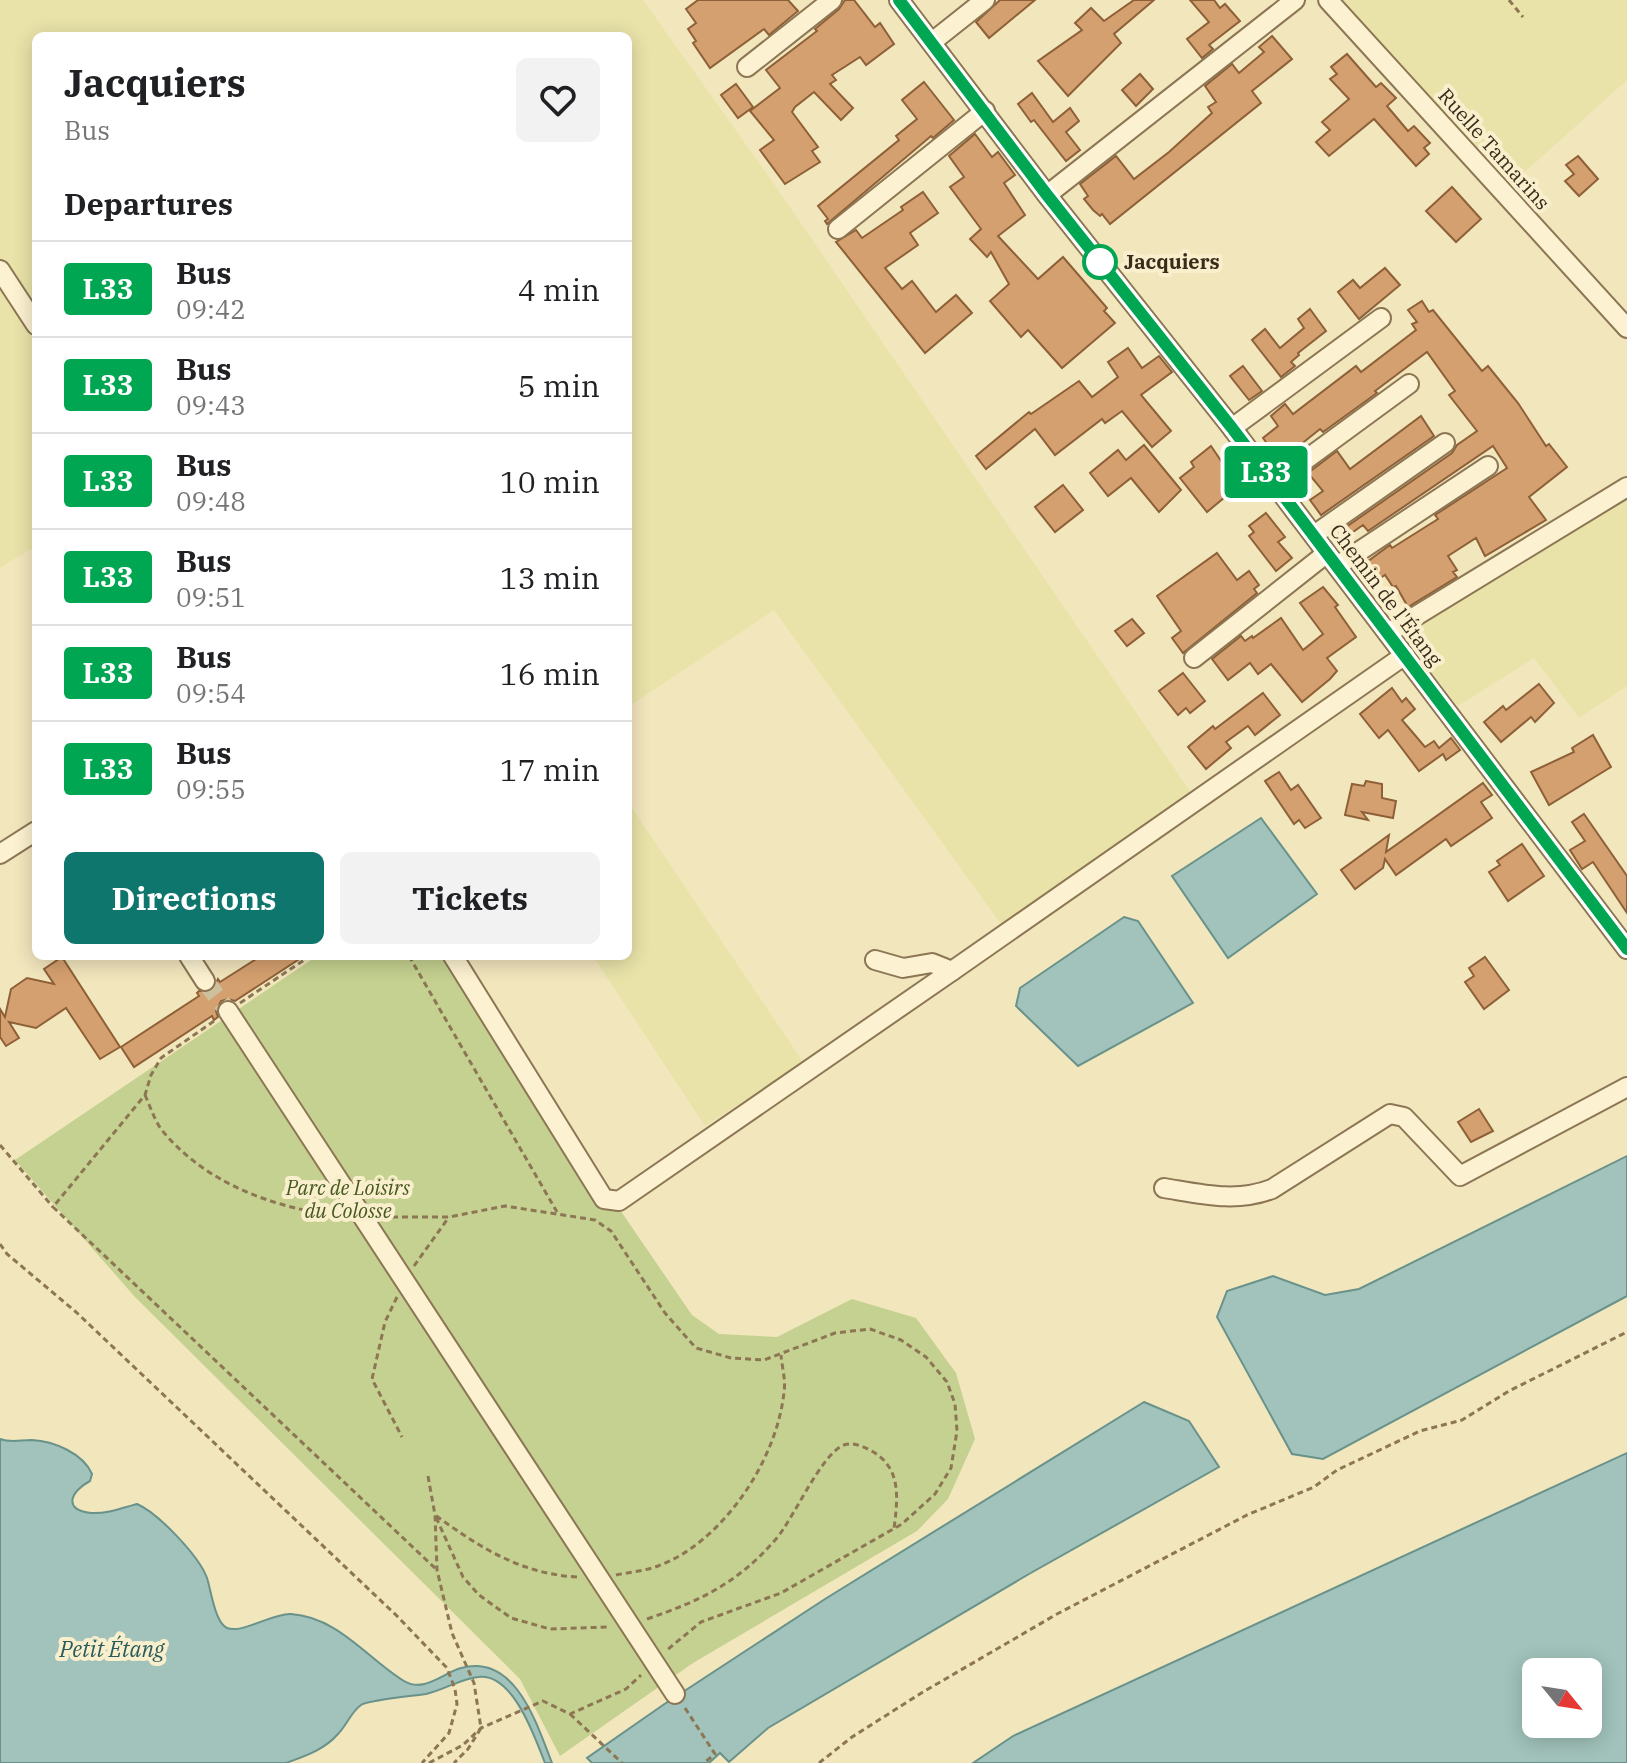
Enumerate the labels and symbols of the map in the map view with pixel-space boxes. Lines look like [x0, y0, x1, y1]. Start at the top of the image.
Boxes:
street label: Ruelle Tamarins [1433, 82, 1556, 215]
marker: Jacquiers [1083, 245, 1117, 279]
place label: Jacquiers [1124, 248, 1220, 275]
line badge: L33 [1220, 446, 1312, 498]
street label: Chemin de l'Étang [1324, 518, 1449, 672]
park label: Parc de Loisirs du Colosse [285, 1174, 411, 1224]
water label: Petit Étang [59, 1634, 165, 1663]
north arrow [1522, 1658, 1602, 1738]

